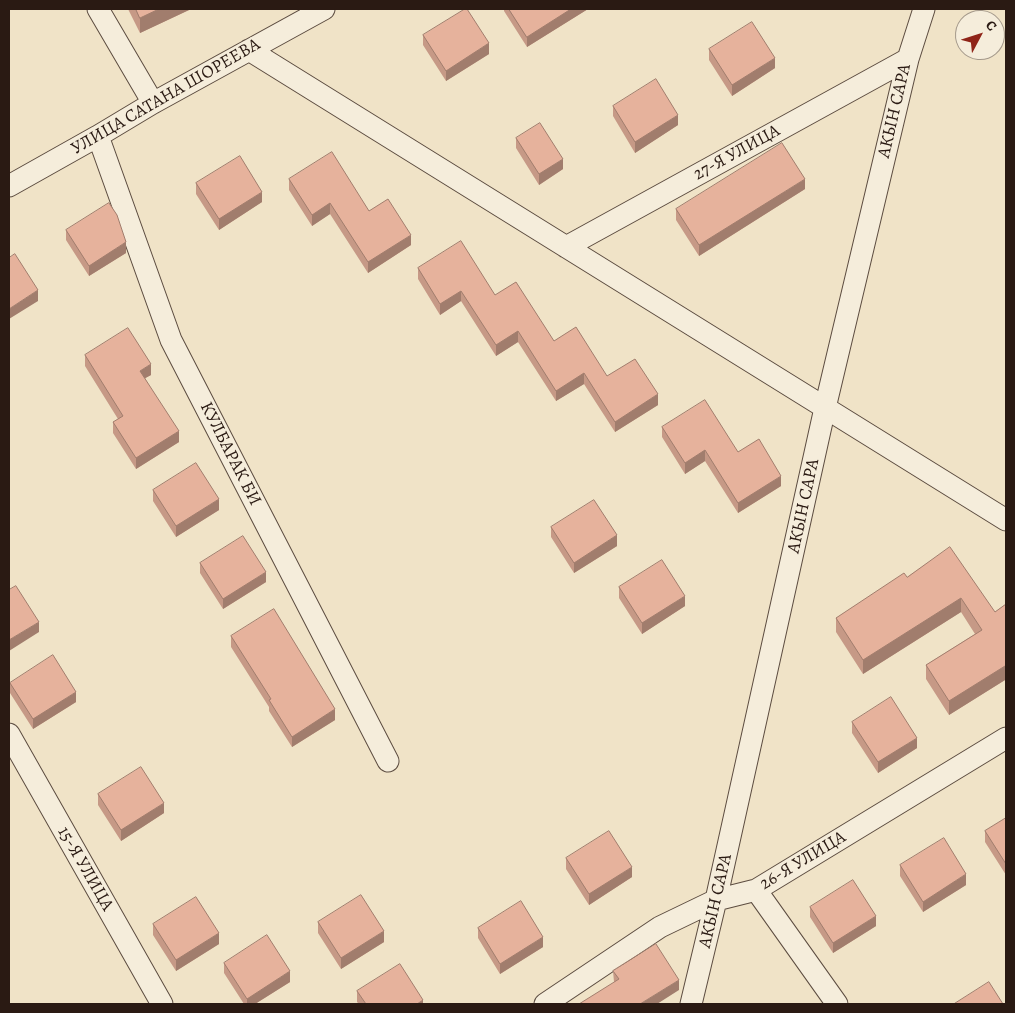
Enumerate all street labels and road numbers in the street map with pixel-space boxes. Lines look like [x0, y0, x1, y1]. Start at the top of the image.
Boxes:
street label: УЛИЦА САТАНА ШОРЕЕВА [68, 34, 264, 160]
street label: АКЫН САРА [874, 62, 916, 160]
street label: 27-Я УЛИЦА [690, 120, 784, 186]
street label: КУЛБАРАК БИ [195, 399, 265, 509]
street label: АКЫН САРА [783, 457, 825, 555]
street label: 15-Я УЛИЦА [52, 823, 118, 915]
street label: 26-Я УЛИЦА [756, 827, 850, 895]
street label: АКЫН САРА [695, 852, 737, 950]

